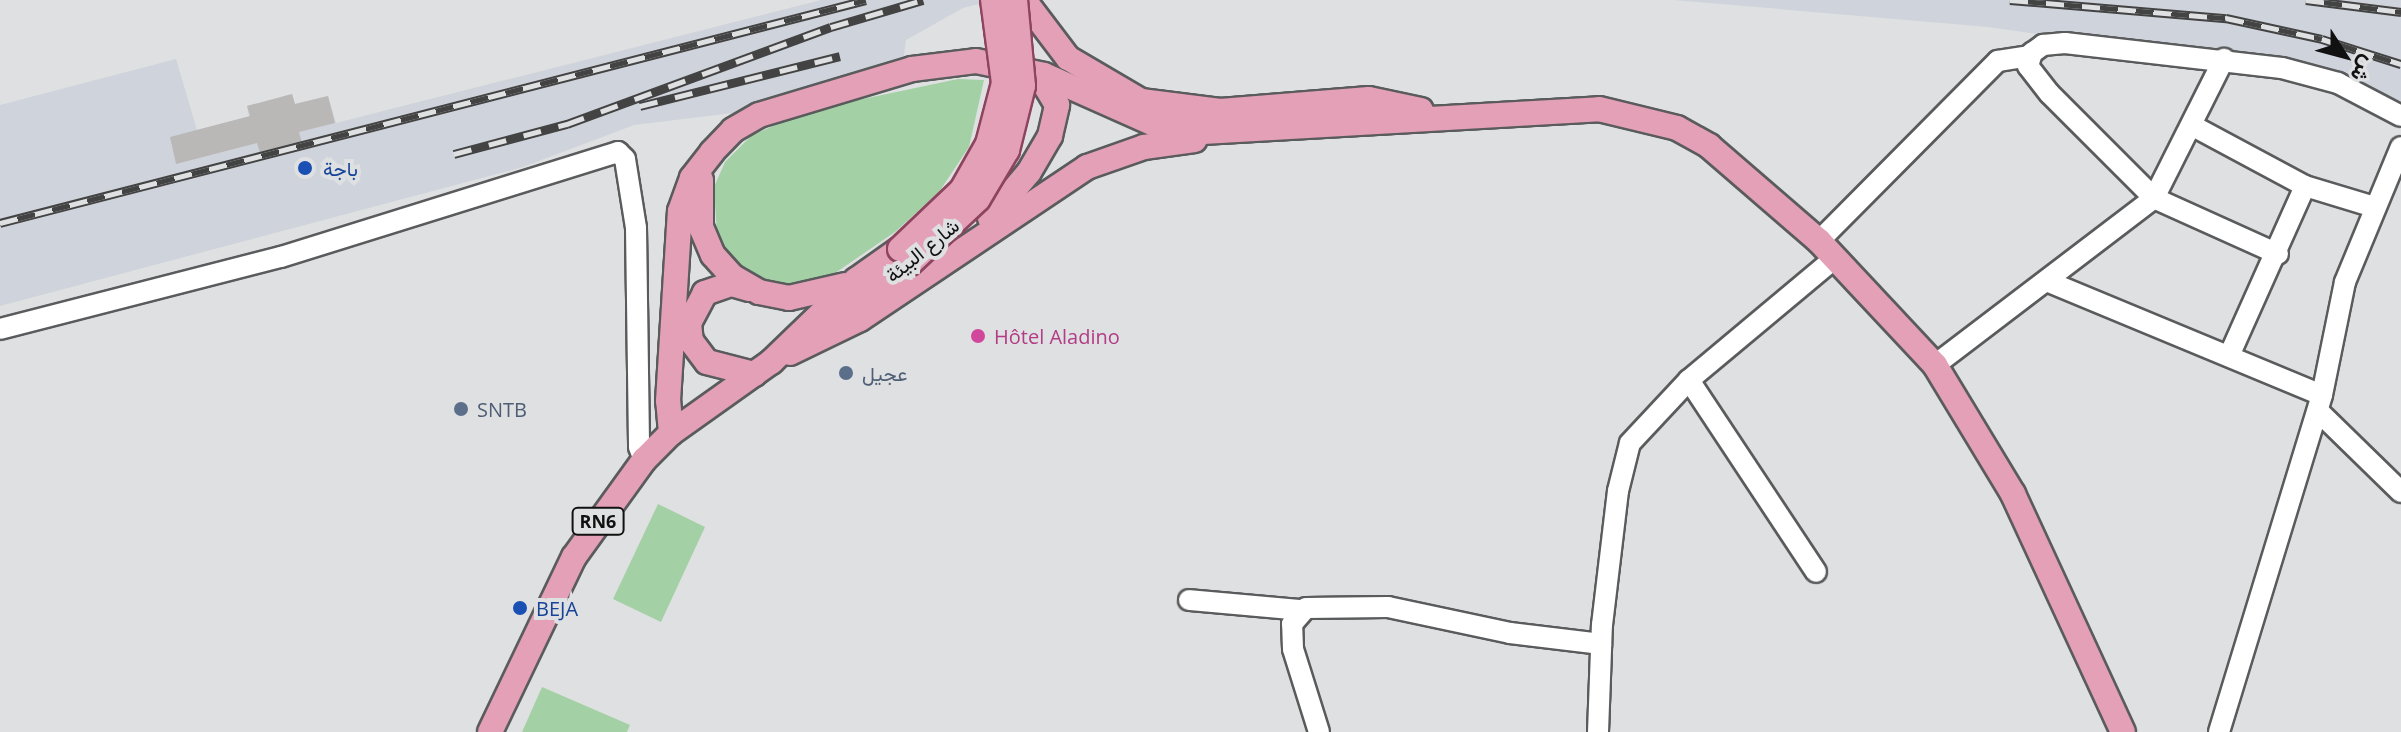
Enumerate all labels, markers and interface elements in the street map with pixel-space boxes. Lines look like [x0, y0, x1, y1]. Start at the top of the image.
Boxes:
north arrow [2305, 16, 2385, 96]
text: ش [2345, 51, 2384, 90]
place label: باجة [323, 156, 358, 180]
marker: باجة [294, 157, 316, 179]
street label: شارع البيئة [880, 213, 964, 287]
place label: Hôtel Aladino [994, 324, 1120, 348]
marker: Hôtel Aladino [969, 327, 987, 345]
place label: عجيل [862, 361, 907, 385]
marker: عجيل [837, 364, 855, 382]
place label: SNTB [477, 397, 527, 421]
marker: SNTB [452, 400, 470, 418]
road number: RN6 [570, 507, 626, 535]
place label: BEJA [536, 596, 578, 620]
marker: BEJA [511, 599, 529, 617]

